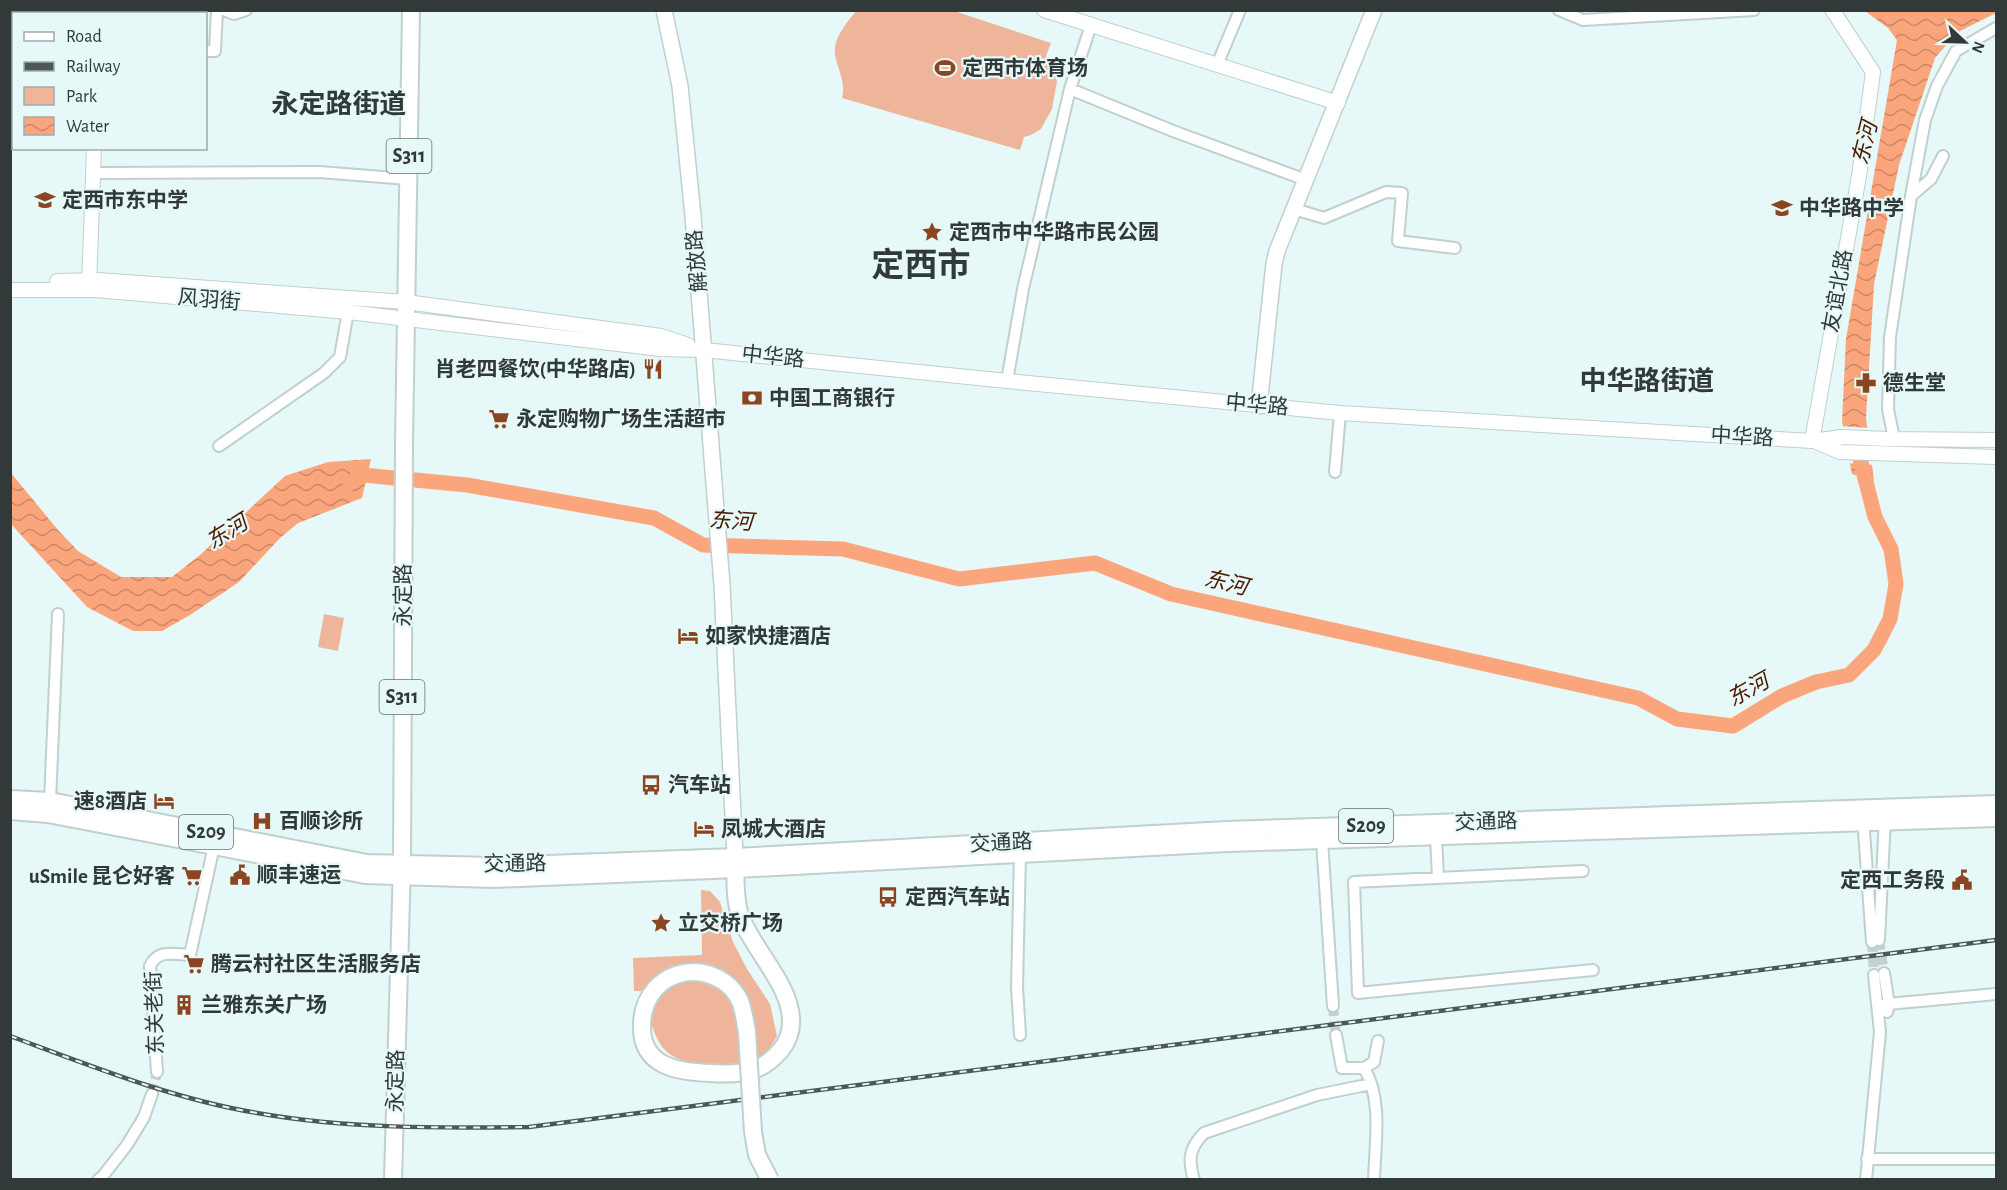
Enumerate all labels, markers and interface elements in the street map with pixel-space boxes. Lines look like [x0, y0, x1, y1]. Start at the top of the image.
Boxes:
legend [12, 12, 207, 150]
north arrow [1935, 12, 1995, 72]
text: Road [66, 28, 102, 46]
text: N [1968, 39, 1987, 55]
sports icon: 定西市体育场 [933, 56, 957, 80]
place label: 定西市体育场 [962, 56, 1088, 79]
text: Railway [66, 58, 121, 76]
text: Park [66, 88, 98, 106]
district label: 永定路街道 [272, 89, 407, 118]
water label: 东河 [1848, 115, 1882, 167]
text: Water [66, 118, 109, 136]
road number: S311 [386, 139, 432, 173]
school or university icon: 定西市东中学 [33, 188, 57, 212]
place label: 定西市东中学 [62, 188, 188, 211]
school or university icon: 中华路中学 [1770, 196, 1794, 220]
place label: 中华路中学 [1799, 196, 1904, 219]
place icon: 定西市中华路市民公园 [920, 220, 944, 244]
place label: 定西市中华路市民公园 [949, 220, 1159, 243]
street label: 解放路 [683, 229, 710, 293]
district label: 定西市 [872, 247, 971, 283]
street label: 友谊北路 [1819, 248, 1856, 334]
street label: 风羽街 [177, 286, 241, 313]
street label: 中华路 [741, 342, 806, 371]
place label: 肖老四餐饮(中华路店) [435, 357, 636, 380]
restaurant icon: 肖老四餐饮(中华路店) [641, 357, 665, 381]
district label: 中华路街道 [1580, 366, 1715, 395]
pharmacy icon: 德生堂 [1854, 371, 1878, 395]
place label: 德生堂 [1883, 372, 1946, 394]
bank icon: 中国工商银行 [740, 386, 764, 410]
place label: 中国工商银行 [769, 386, 895, 409]
street label: 中华路 [1225, 391, 1289, 418]
supermarket icon: 永定购物广场生活超市 [487, 407, 511, 431]
place label: 永定购物广场生活超市 [516, 407, 726, 430]
street label: 中华路 [1710, 424, 1774, 449]
water label: 东河 [708, 507, 758, 534]
water label: 东河 [202, 508, 255, 553]
street label: 永定路 [392, 564, 414, 627]
water label: 东河 [1202, 566, 1254, 600]
hotel icon: 如家快捷酒店 [676, 624, 700, 648]
place label: 如家快捷酒店 [705, 624, 831, 647]
water label: 东河 [1723, 667, 1776, 710]
road number: S311 [380, 680, 424, 714]
bus stop icon: 汽车站 [639, 773, 663, 797]
place label: 汽车站 [668, 773, 731, 796]
hotel icon: 速8酒店 [152, 789, 176, 813]
place label: 速8酒店 [74, 790, 147, 812]
hospital icon: 百顺诊所 [250, 809, 274, 833]
road number: S209 [1339, 809, 1393, 843]
street label: 交通路 [1454, 809, 1518, 834]
place label: 百顺诊所 [279, 810, 363, 832]
road number: S209 [179, 815, 233, 849]
hotel icon: 凤城大酒店 [692, 817, 716, 841]
place label: 凤城大酒店 [721, 818, 826, 840]
street label: 交通路 [969, 830, 1033, 855]
street label: 交通路 [483, 852, 547, 875]
public building icon: 顺丰速运 [228, 863, 252, 887]
place label: uSmile 昆仑好客 [29, 864, 175, 887]
supermarket icon: uSmile 昆仑好客 [180, 864, 204, 888]
place label: 顺丰速运 [257, 864, 341, 886]
place label: 定西工务段 [1840, 868, 1945, 891]
public building icon: 定西工务段 [1950, 868, 1974, 892]
bus stop icon: 定西汽车站 [876, 885, 900, 909]
place label: 定西汽车站 [905, 885, 1010, 908]
place icon: 立交桥广场 [649, 911, 673, 935]
place label: 立交桥广场 [678, 911, 783, 934]
supermarket icon: 腾云村社区生活服务店 [182, 952, 206, 976]
place label: 腾云村社区生活服务店 [211, 952, 421, 975]
street label: 东关老街 [142, 971, 167, 1055]
building icon: 兰雅东关广场 [172, 993, 196, 1017]
place label: 兰雅东关广场 [201, 993, 327, 1016]
street label: 永定路 [384, 1049, 407, 1113]

